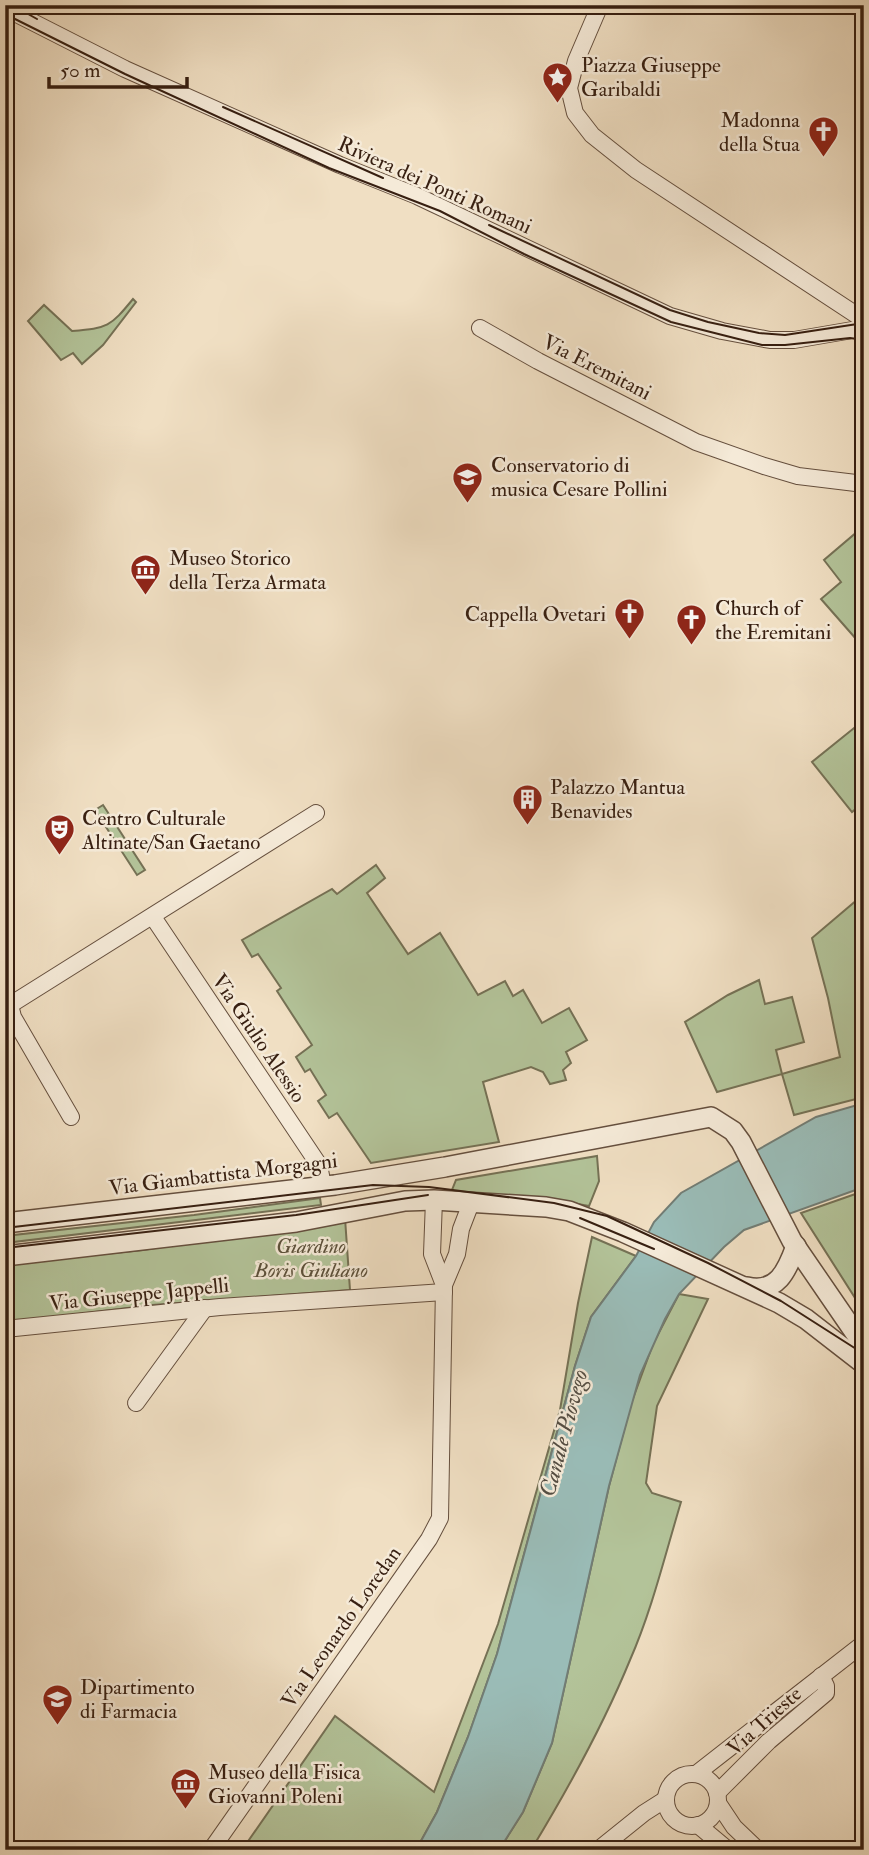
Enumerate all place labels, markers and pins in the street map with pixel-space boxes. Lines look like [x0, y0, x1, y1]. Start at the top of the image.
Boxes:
place label: Piazza Giuseppe Garibaldi [581, 52, 721, 103]
place icon: Piazza Giuseppe Garibaldi [541, 60, 575, 104]
place label: Madonna della Stua [719, 107, 800, 158]
church icon: Madonna della Stua [806, 115, 840, 159]
place label: Conservatorio di musica Cesare Pollini [491, 452, 668, 503]
school or university icon: Conservatorio di musica Cesare Pollini [451, 460, 485, 504]
place label: Museo Storico della Terza Armata [169, 545, 327, 596]
museum icon: Museo Storico della Terza Armata [129, 553, 163, 597]
place label: Church of the Eremitani [715, 595, 832, 646]
church icon: Cappella Ovetari [612, 597, 646, 641]
place label: Cappella Ovetari [465, 601, 606, 628]
church icon: Church of the Eremitani [675, 603, 709, 647]
place label: Palazzo Mantua Benavides [550, 774, 685, 825]
building icon: Palazzo Mantua Benavides [510, 782, 544, 826]
place label: Centro Culturale Altinate/San Gaetano [81, 805, 260, 856]
theatre icon: Centro Culturale Altinate/San Gaetano [42, 813, 76, 857]
place label: Dipartimento di Farmacia [80, 1674, 195, 1725]
school or university icon: Dipartimento di Farmacia [40, 1682, 74, 1726]
place label: Museo della Fisica Giovanni Poleni [208, 1759, 361, 1810]
museum icon: Museo della Fisica Giovanni Poleni [168, 1767, 202, 1811]

